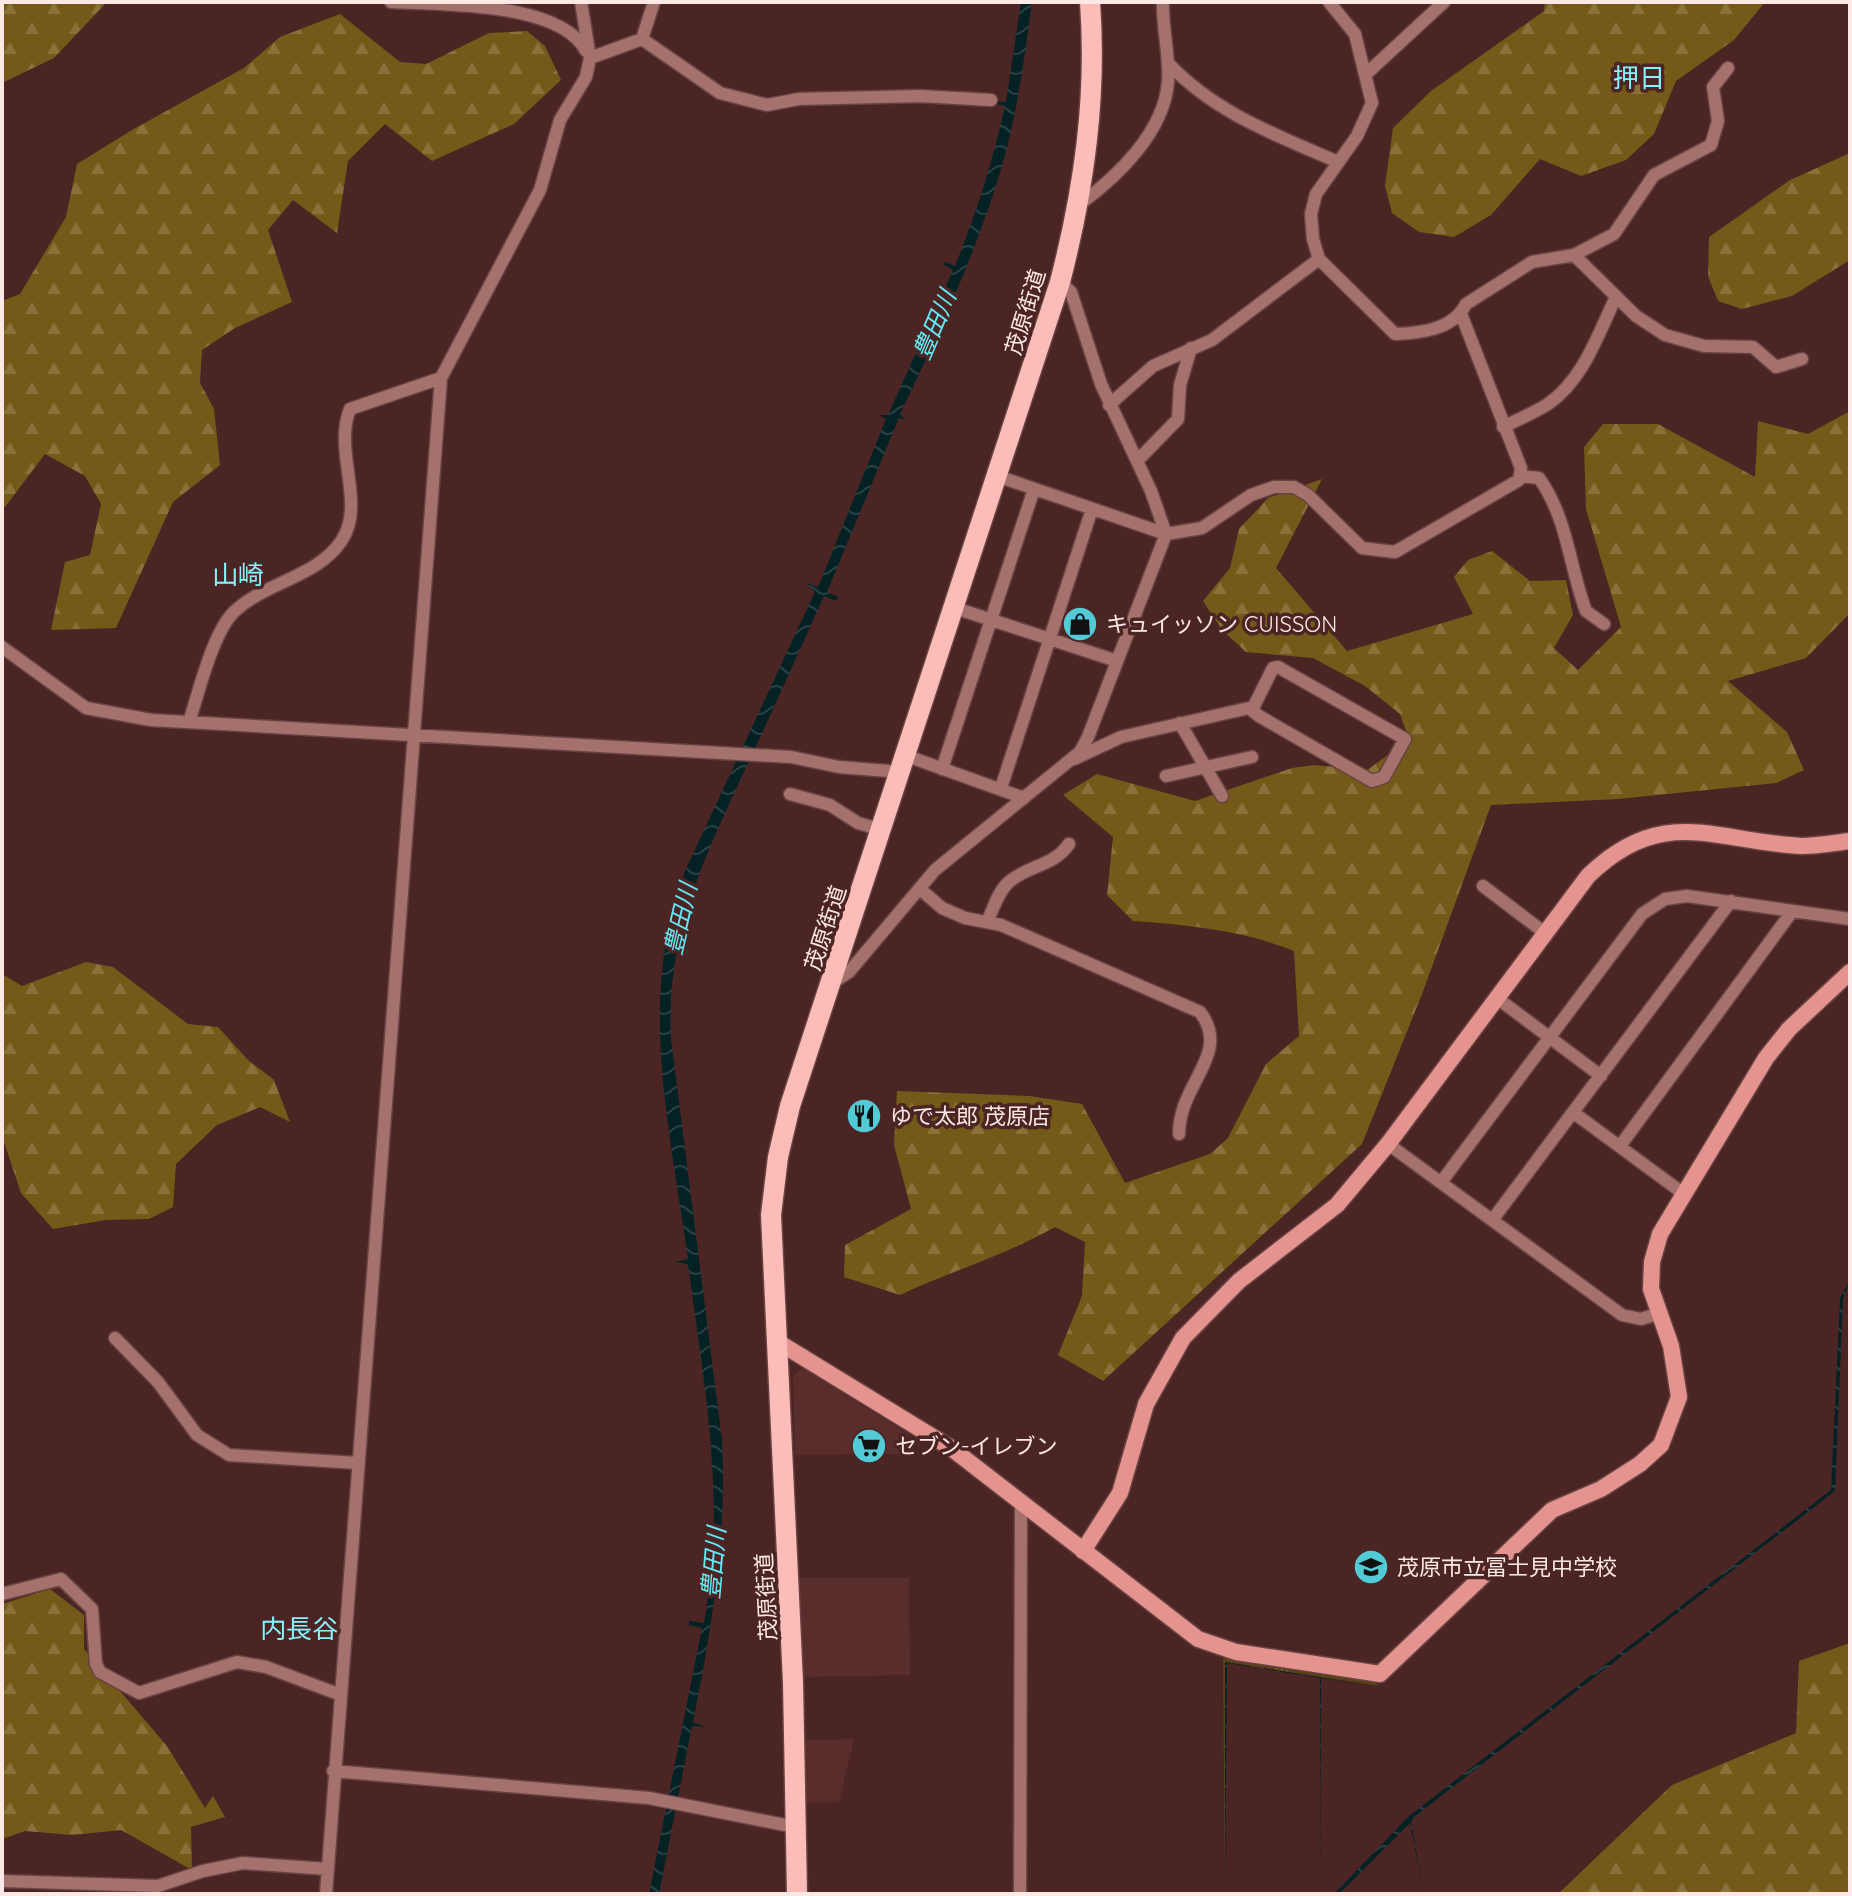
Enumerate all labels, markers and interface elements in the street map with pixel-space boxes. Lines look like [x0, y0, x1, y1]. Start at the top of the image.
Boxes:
district label: 押日 [1613, 61, 1665, 94]
street label: 茂原街道 [999, 266, 1051, 358]
water label: 豊田川 [906, 283, 963, 364]
district label: 山崎 [212, 558, 264, 591]
shop icon: キュイッソン CUISSON [1061, 605, 1099, 643]
place label: キュイッソン CUISSON [1106, 610, 1337, 638]
water label: 豊田川 [657, 877, 703, 957]
street label: 茂原街道 [798, 882, 852, 974]
restaurant icon: ゆで太郎 茂原店 [845, 1097, 883, 1135]
place label: ゆで太郎 茂原店 [890, 1102, 1050, 1130]
supermarket icon: セブン-イレブン [850, 1427, 888, 1465]
place label: セブン-イレブン [895, 1432, 1058, 1460]
water label: 豊田川 [695, 1523, 731, 1600]
school or university icon: 茂原市立冨士見中学校 [1352, 1548, 1390, 1586]
street label: 茂原街道 [750, 1552, 782, 1642]
place label: 茂原市立冨士見中学校 [1397, 1553, 1617, 1581]
district label: 内長谷 [260, 1612, 338, 1645]

